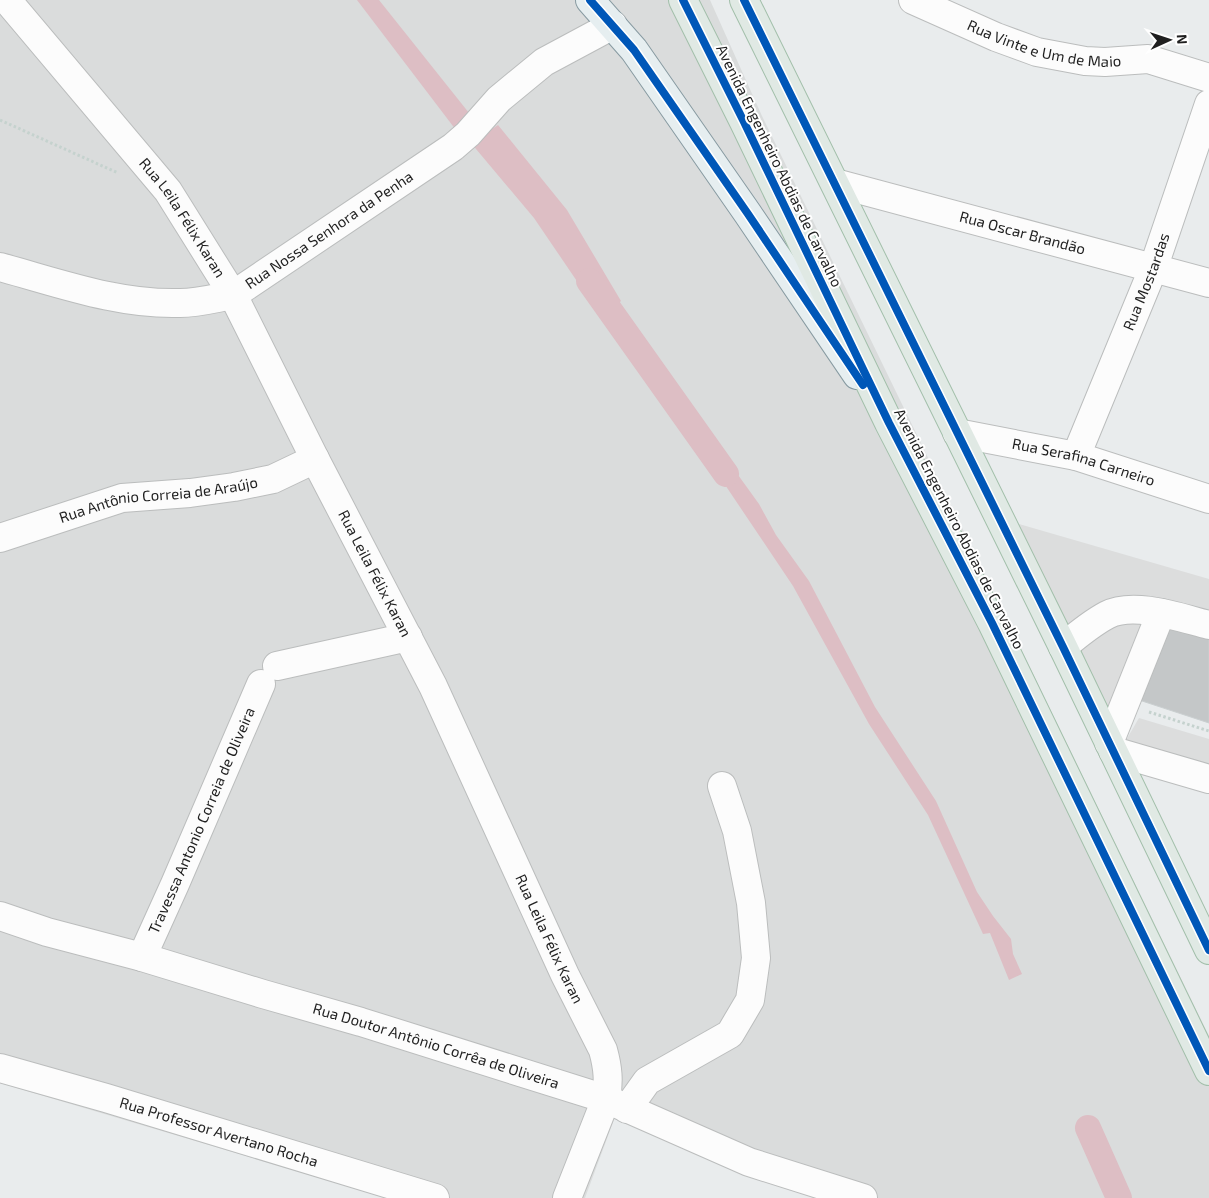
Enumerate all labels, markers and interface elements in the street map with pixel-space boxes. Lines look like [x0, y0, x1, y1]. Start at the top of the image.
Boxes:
street label: Rua Vinte e Um de Maio [965, 15, 1122, 70]
north arrow [1144, 15, 1194, 65]
text: N [1174, 34, 1191, 45]
street label: Avenida Engenheiro Abdias de Carvalho [713, 41, 847, 290]
street label: Rua Leila Félix Karan [136, 154, 230, 280]
street label: Rua Nossa Senhora da Penha [241, 167, 416, 292]
street label: Rua Oscar Brandão [958, 207, 1088, 258]
street label: Rua Mostardas [1119, 230, 1173, 333]
street label: Avenida Engenheiro Abdias de Carvalho [891, 405, 1029, 652]
street label: Rua Serafina Carneiro [1011, 434, 1158, 489]
street label: Rua Antônio Correia de Araújo [57, 472, 259, 526]
street label: Rua Leila Félix Karan [335, 507, 416, 640]
street label: Travessa Antonio Correia de Oliveira [144, 704, 258, 936]
street label: Rua Leila Félix Karan [512, 871, 588, 1006]
street label: Rua Doutor Antônio Corrêa de Oliveira [311, 999, 562, 1092]
street label: Rua Professor Avertano Rocha [118, 1093, 320, 1170]

